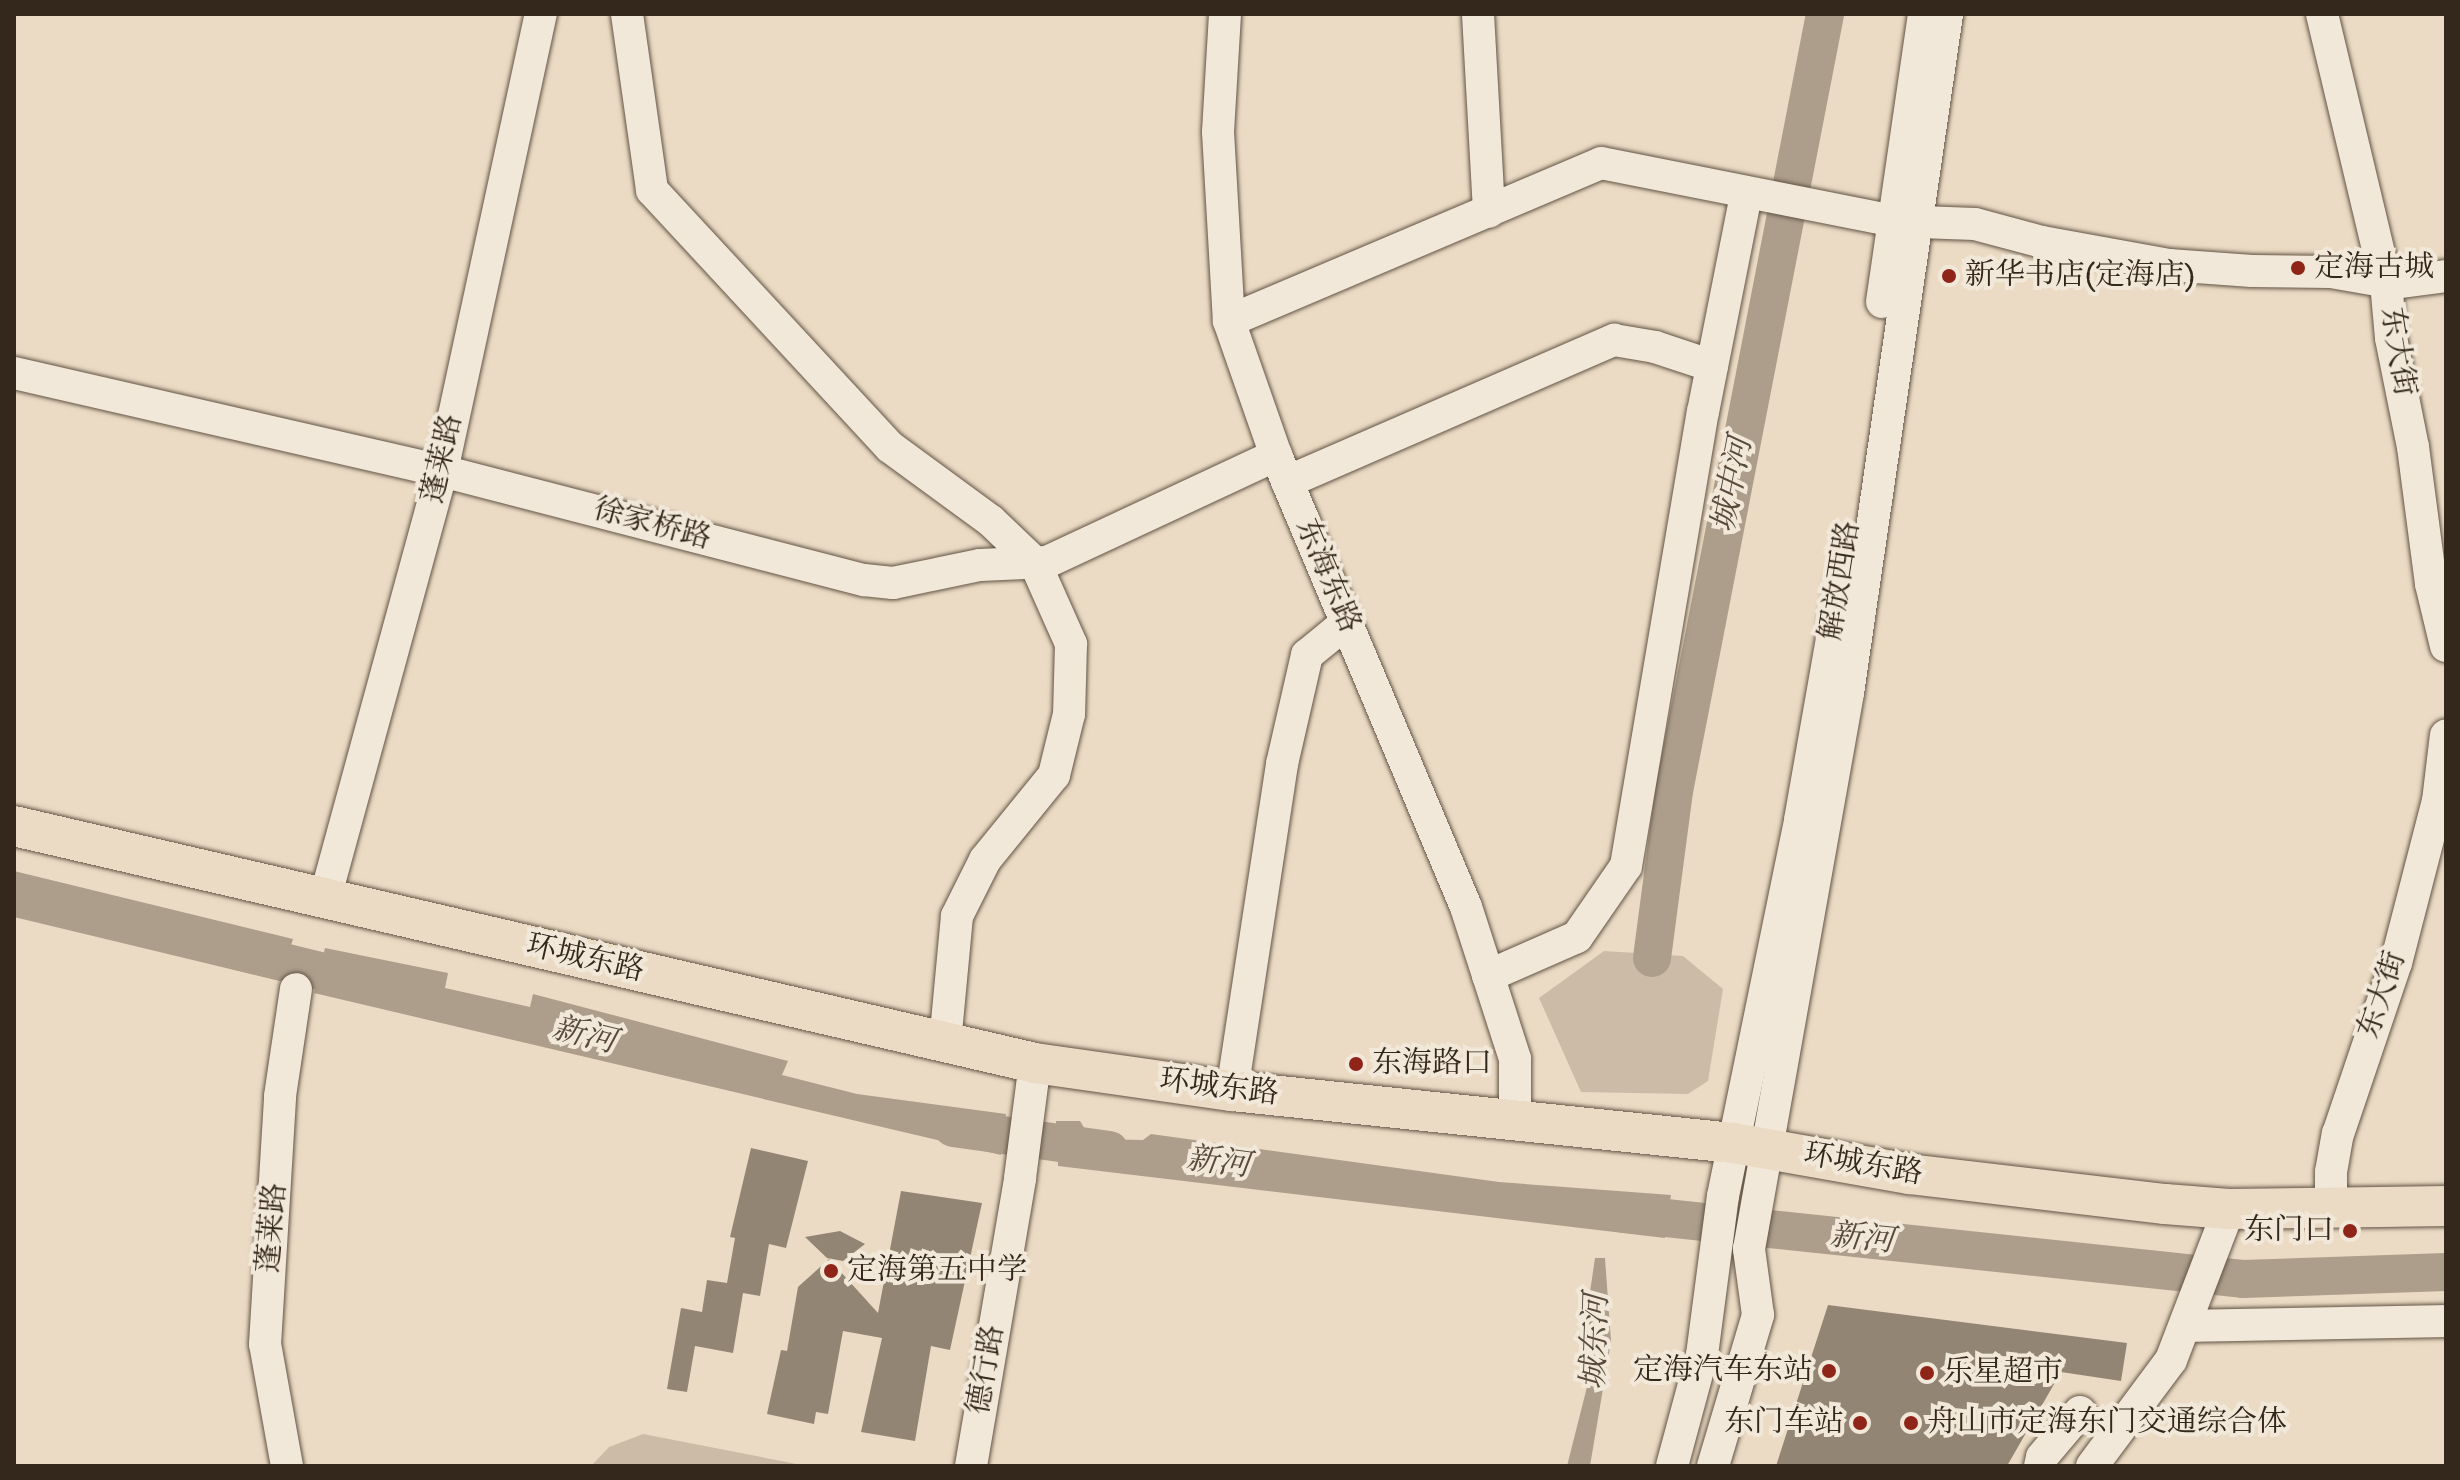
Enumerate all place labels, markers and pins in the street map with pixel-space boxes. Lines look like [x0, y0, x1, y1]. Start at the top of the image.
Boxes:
place label: 定海古城 [2314, 250, 2434, 286]
place label: 新华书店(定海店) [1965, 258, 2195, 294]
marker: 定海古城 [2289, 259, 2307, 277]
marker: 新华书店(定海店) [1940, 267, 1958, 285]
place label: 东海路口 [1372, 1046, 1492, 1082]
marker: 东海路口 [1347, 1055, 1365, 1073]
place label: 东门口 [2244, 1213, 2334, 1249]
marker: 东门口 [2341, 1222, 2359, 1240]
place label: 定海第五中学 [847, 1253, 1027, 1289]
marker: 定海第五中学 [822, 1262, 840, 1280]
place label: 定海汽车东站 [1633, 1353, 1813, 1389]
place label: 乐星超市 [1943, 1355, 2063, 1391]
marker: 定海汽车东站 [1820, 1362, 1838, 1380]
marker: 乐星超市 [1918, 1364, 1936, 1382]
place label: 东门车站 [1724, 1405, 1844, 1441]
place label: 舟山市定海东门交通综合体 [1927, 1405, 2287, 1441]
marker: 东门车站 [1851, 1414, 1869, 1432]
marker: 舟山市定海东门交通综合体 [1902, 1414, 1920, 1432]

